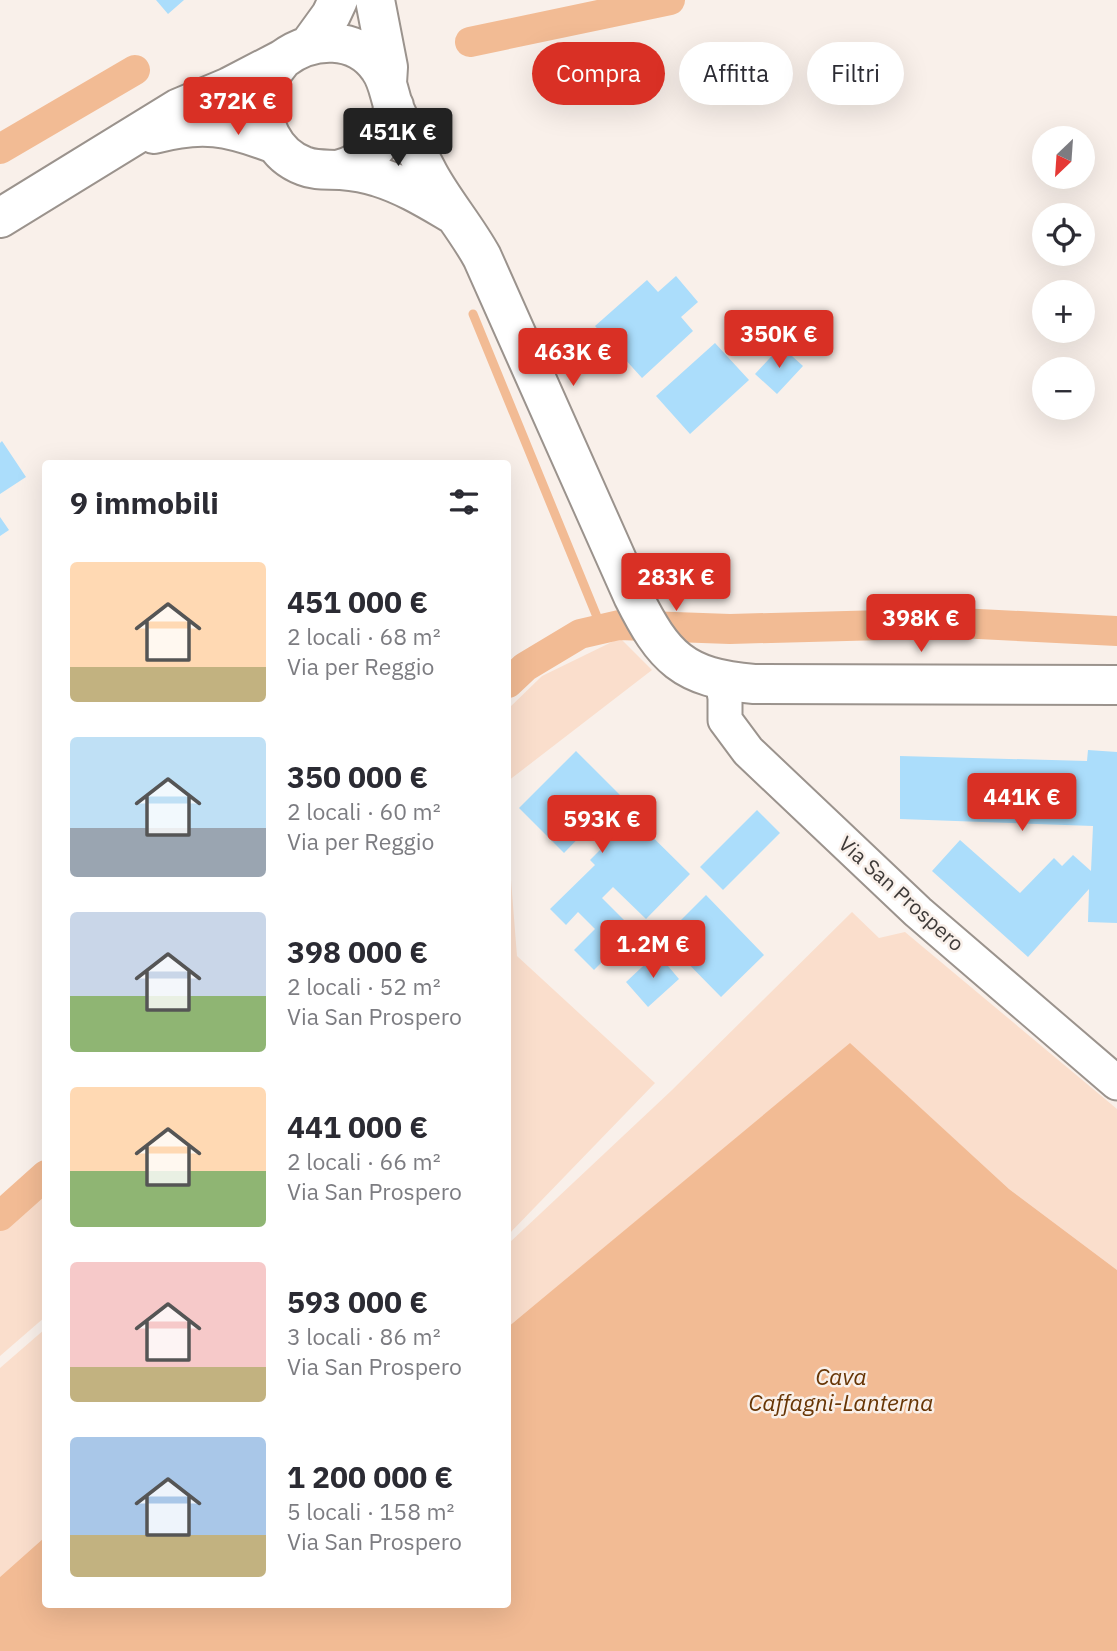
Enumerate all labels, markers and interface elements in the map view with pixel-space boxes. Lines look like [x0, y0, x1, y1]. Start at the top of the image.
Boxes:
chip: Compra [532, 42, 665, 105]
chip: Affitta [679, 42, 793, 105]
chip: Filtri [807, 42, 904, 105]
pin: 372K € [181, 78, 295, 137]
text: 372K € [199, 85, 277, 115]
pin: 451K € [341, 108, 455, 168]
text: 451K € [359, 116, 437, 146]
north arrow [1032, 126, 1096, 189]
map controls [1032, 126, 1095, 420]
button: locate [1032, 203, 1095, 266]
button: + [1032, 280, 1095, 343]
pin: 350K € [722, 310, 836, 370]
text: 350K € [740, 318, 818, 348]
pin: 463K € [516, 328, 630, 388]
text: 463K € [534, 336, 612, 366]
button: − [1032, 357, 1095, 420]
text: 9 immobili [70, 483, 219, 522]
icon: filters [445, 483, 483, 521]
pin: 283K € [619, 554, 733, 613]
text: 283K € [637, 561, 715, 591]
text: 451 000 € [287, 582, 428, 621]
icon: home [126, 590, 210, 674]
pin: 398K € [864, 594, 978, 654]
text: 398K € [882, 602, 960, 632]
text: 2 locali · 68 m² [287, 621, 441, 651]
text: Via per Reggio [287, 651, 434, 681]
text: 350 000 € [287, 757, 428, 796]
icon: home [126, 765, 210, 849]
pin: 441K € [965, 774, 1079, 833]
text: 441K € [983, 781, 1061, 811]
text: 2 locali · 60 m² [287, 796, 441, 826]
pin: 593K € [545, 796, 659, 855]
text: 593K € [563, 803, 641, 833]
text: Via per Reggio [287, 826, 434, 856]
street label: Via San Prospero [833, 829, 970, 957]
pin: 1.2M € [596, 920, 710, 980]
text: 1.2M € [616, 928, 690, 958]
text: 398 000 € [287, 932, 428, 971]
icon: home [126, 940, 210, 1024]
text: 2 locali · 52 m² [287, 971, 441, 1001]
text: Via San Prospero [287, 1001, 462, 1031]
text: 441 000 € [287, 1107, 428, 1146]
icon: home [126, 1115, 210, 1199]
text: 2 locali · 66 m² [287, 1146, 441, 1176]
text: Via San Prospero [287, 1176, 462, 1206]
text: 593 000 € [287, 1282, 428, 1321]
icon: home [126, 1290, 210, 1374]
text: 3 locali · 86 m² [287, 1321, 441, 1351]
text: Via San Prospero [287, 1351, 462, 1381]
water label: Cava Caffagni-Lanterna [749, 1361, 933, 1417]
text: 1 200 000 € [287, 1457, 453, 1496]
icon: home [126, 1465, 210, 1549]
text: 5 locali · 158 m² [287, 1496, 454, 1526]
text: Via San Prospero [287, 1526, 462, 1556]

